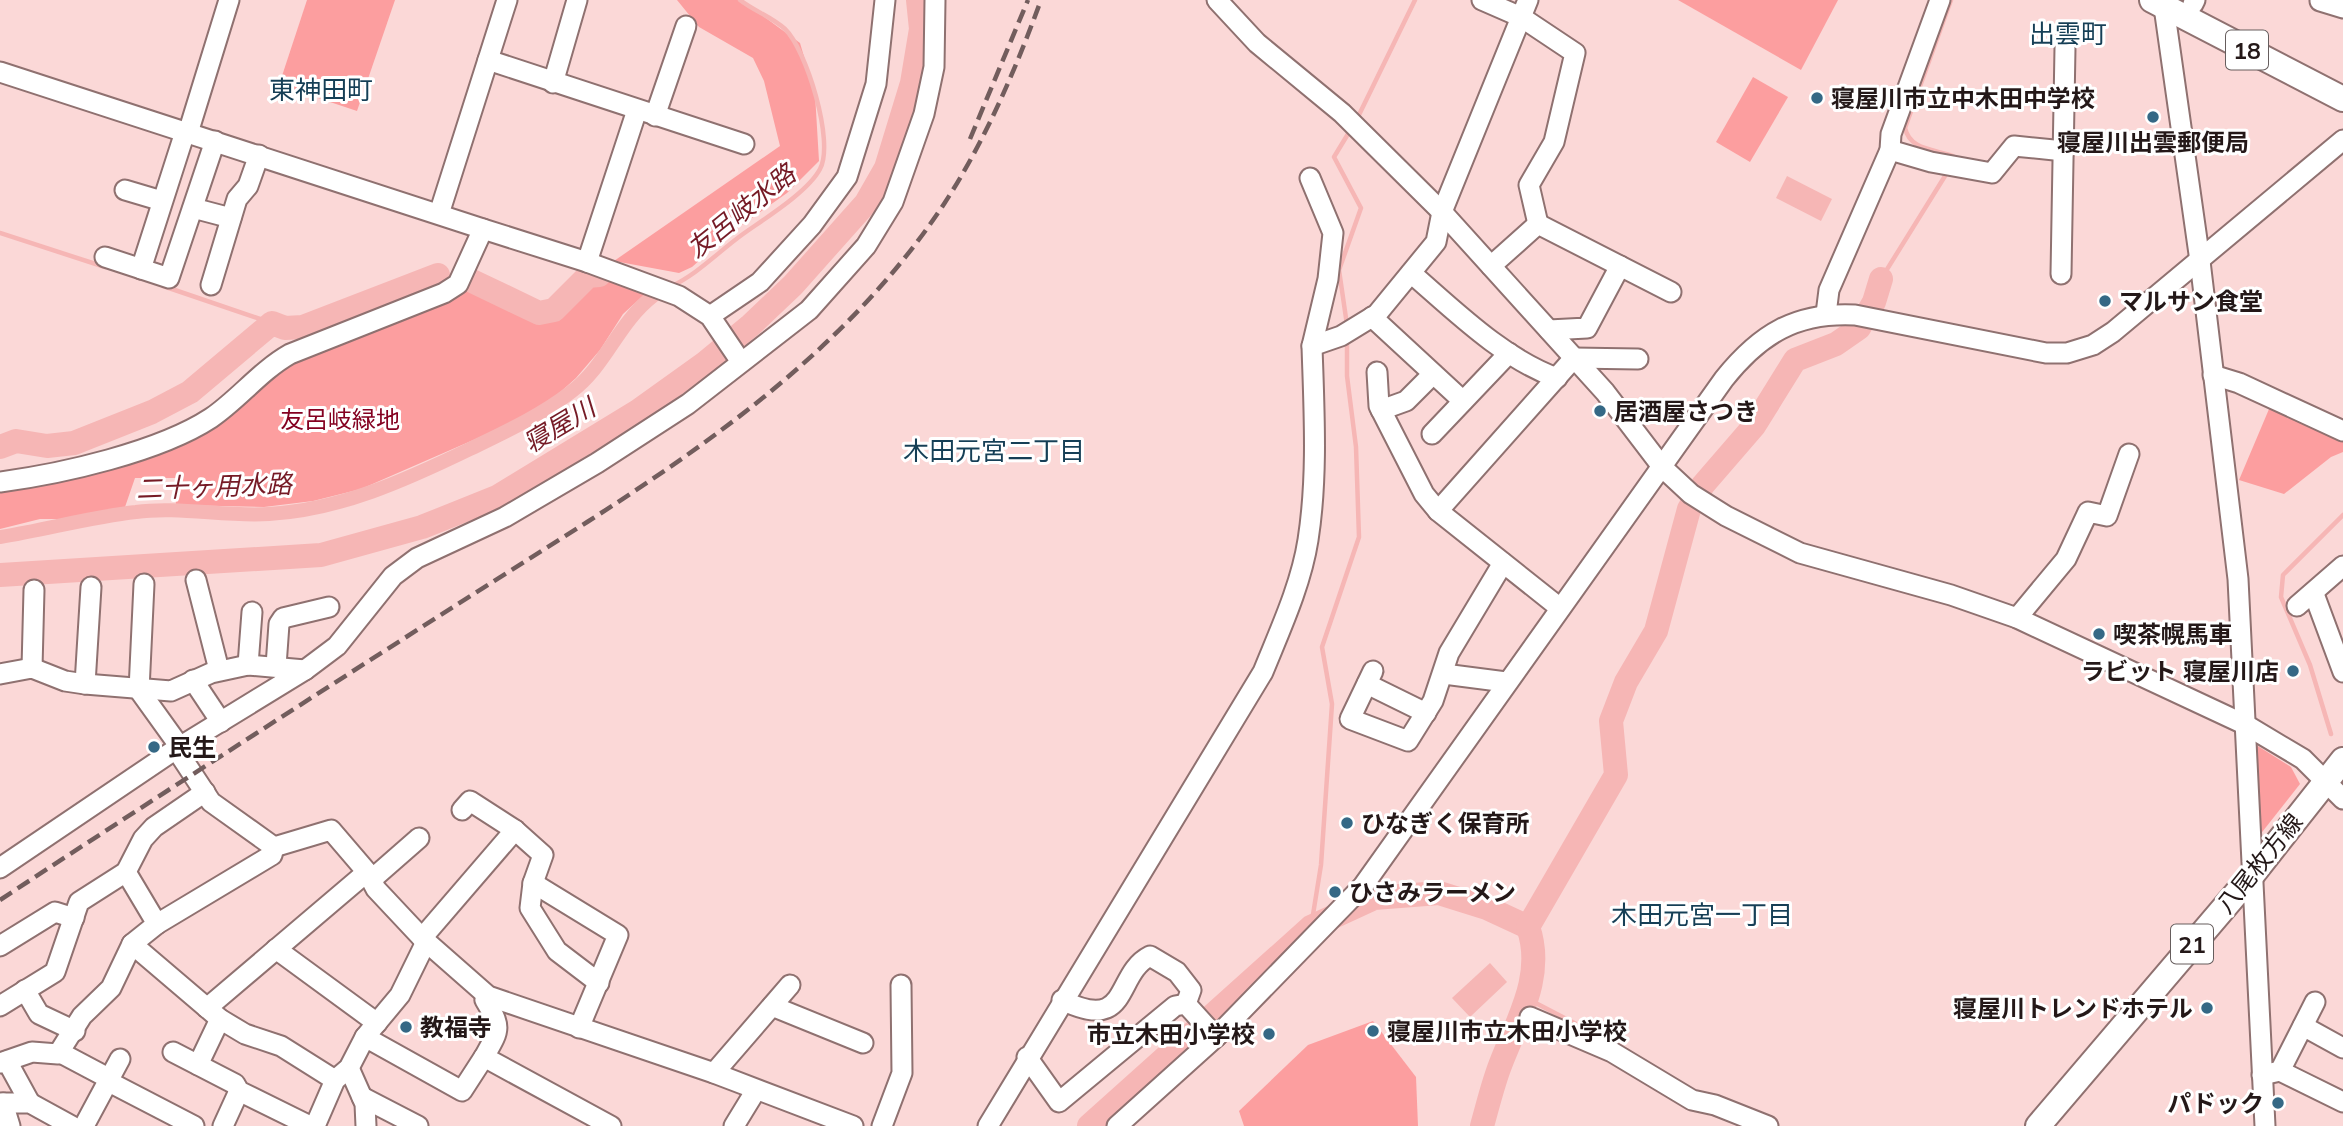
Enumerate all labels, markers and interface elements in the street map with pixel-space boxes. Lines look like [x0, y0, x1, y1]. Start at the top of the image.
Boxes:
district label: 出雲町 [2029, 17, 2107, 50]
road number: 18 [2226, 31, 2268, 70]
district label: 東神田町 [269, 73, 373, 106]
place label: 寝屋川市立中木田中学校 [1831, 83, 2095, 113]
marker: 寝屋川市立中木田中学校 [1809, 90, 1825, 106]
marker: 寝屋川出雲郵便局 [2145, 109, 2161, 125]
place label: 寝屋川出雲郵便局 [2057, 127, 2249, 157]
water label: 友呂岐水路 [680, 156, 803, 265]
place label: マルサン食堂 [2119, 286, 2263, 316]
marker: マルサン食堂 [2097, 293, 2113, 309]
water label: 寝屋川 [517, 389, 603, 459]
place label: 居酒屋さつき [1614, 396, 1758, 426]
marker: 居酒屋さつき [1592, 403, 1608, 419]
park label: 友呂岐緑地 [280, 404, 400, 434]
district label: 木田元宮二丁目 [903, 434, 1085, 467]
water label: 二十ヶ用水路 [135, 467, 295, 505]
place label: 喫茶幌馬車 [2113, 619, 2233, 649]
marker: 喫茶幌馬車 [2091, 626, 2107, 642]
place label: ラビット 寝屋川店 [2080, 656, 2279, 686]
marker: ラビット 寝屋川店 [2285, 663, 2301, 679]
place label: 民生 [168, 732, 216, 762]
marker: 民生 [146, 739, 162, 755]
street label: 八尾枚方線 [2210, 807, 2308, 919]
place label: ひなぎく保育所 [1361, 808, 1529, 838]
marker: ひなぎく保育所 [1339, 815, 1355, 831]
place label: ひさみラーメン [1349, 877, 1516, 907]
marker: ひさみラーメン [1327, 884, 1343, 900]
district label: 木田元宮一丁目 [1611, 898, 1793, 931]
road number: 21 [2171, 925, 2213, 964]
place label: 寝屋川トレンドホテル [1953, 993, 2193, 1023]
marker: 寝屋川トレンドホテル [2199, 1000, 2215, 1016]
place label: 教福寺 [420, 1012, 492, 1042]
place label: 寝屋川市立木田小学校 [1387, 1016, 1627, 1046]
marker: 教福寺 [398, 1019, 414, 1035]
place label: 市立木田小学校 [1087, 1019, 1255, 1049]
marker: 寝屋川市立木田小学校 [1365, 1023, 1381, 1039]
marker: 市立木田小学校 [1261, 1026, 1277, 1042]
place label: パドック [2167, 1088, 2264, 1118]
marker: パドック [2270, 1095, 2286, 1111]

